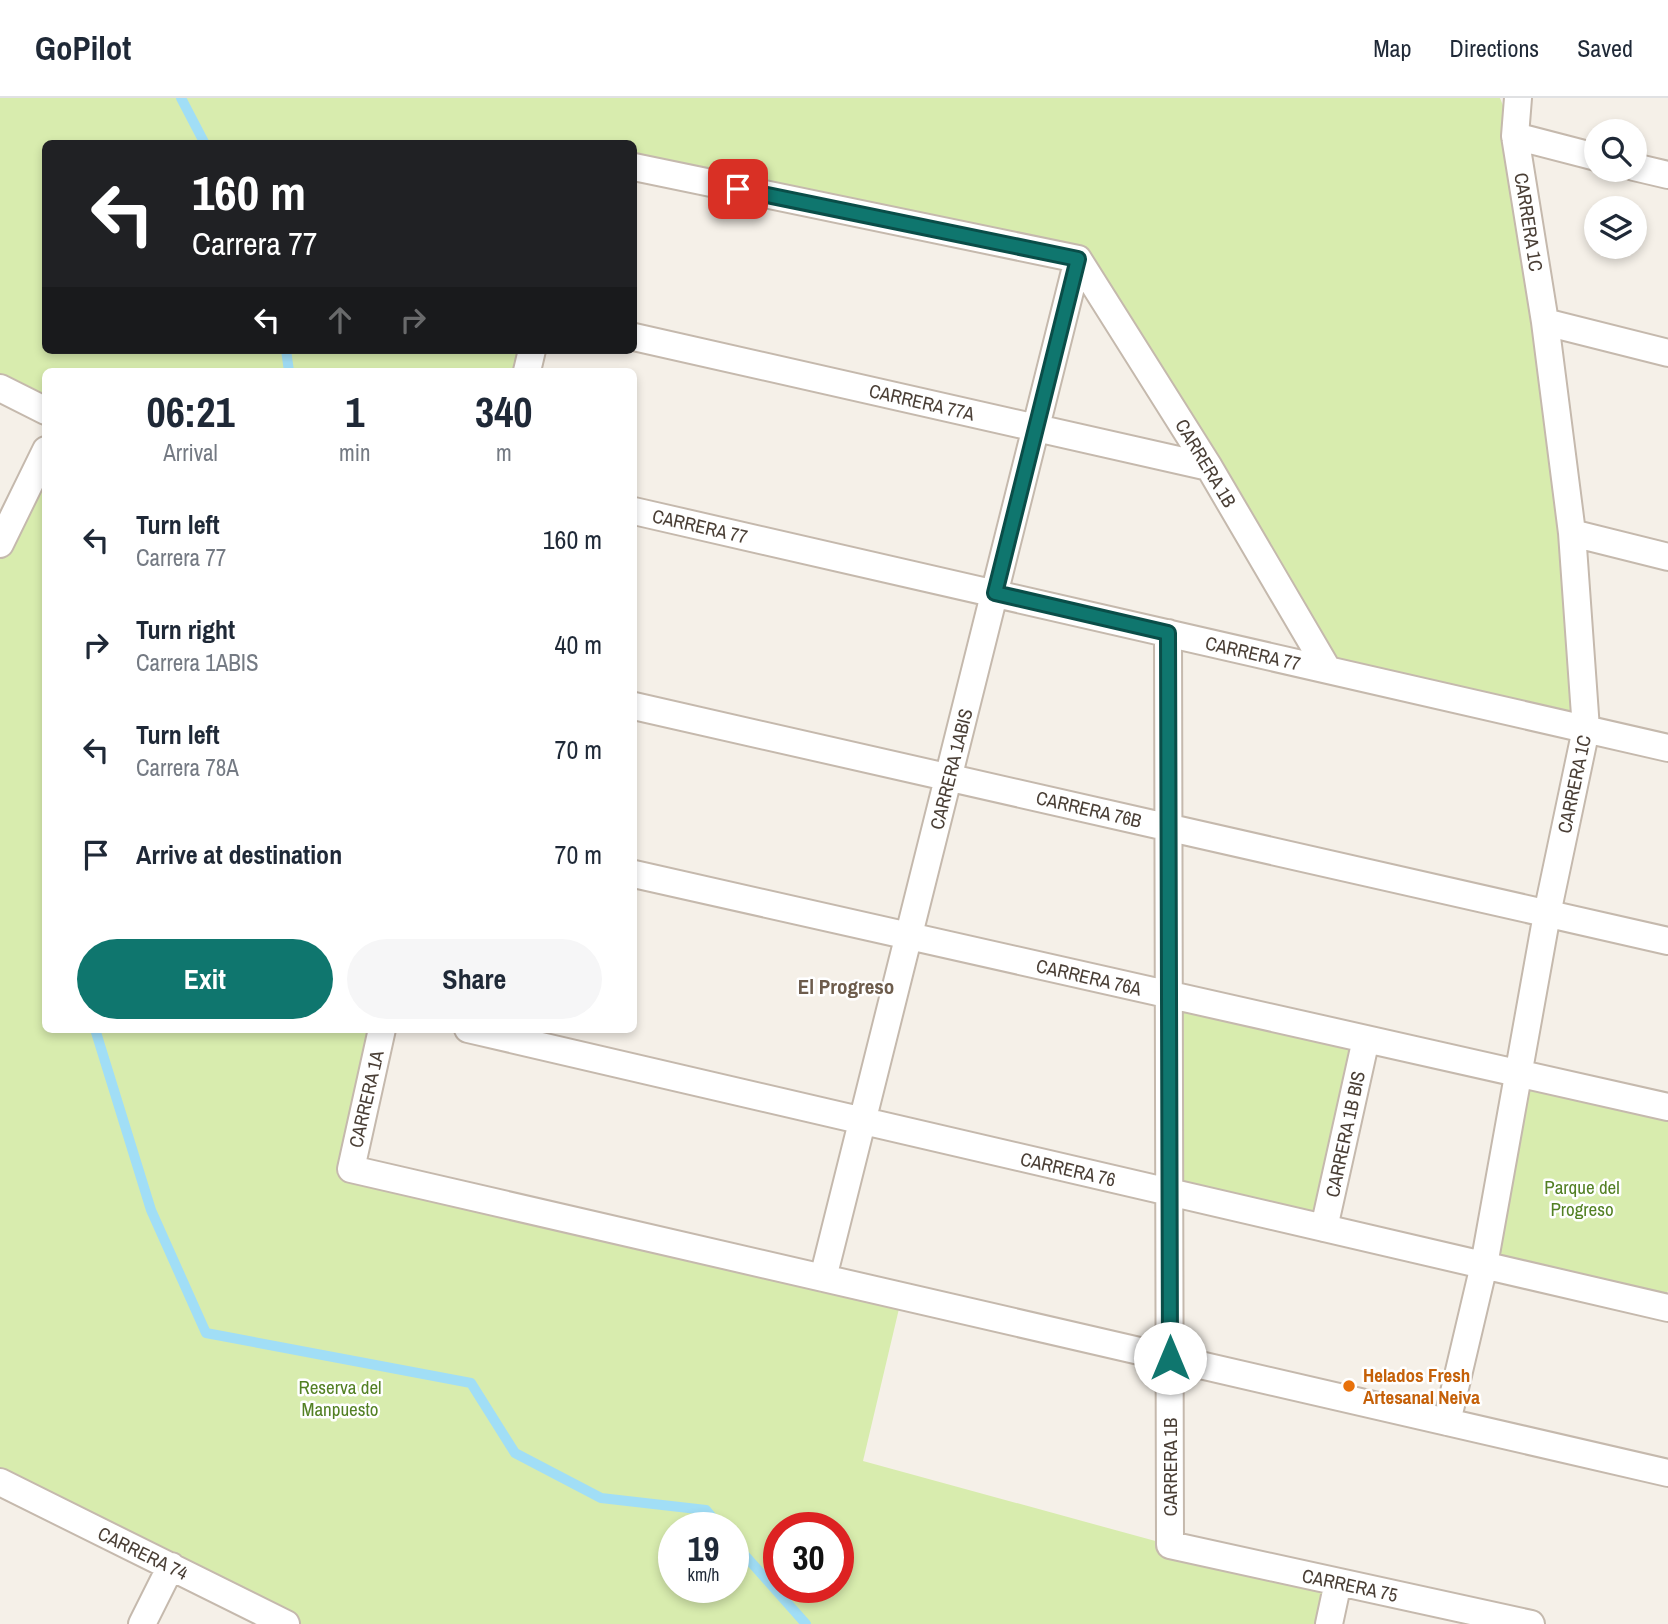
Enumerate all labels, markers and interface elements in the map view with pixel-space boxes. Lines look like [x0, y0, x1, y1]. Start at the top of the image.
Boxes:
text: GoPilot [35, 26, 131, 70]
text: Map [1373, 32, 1411, 64]
text: Directions [1449, 32, 1539, 64]
text: Saved [1577, 32, 1633, 64]
map controls [1584, 119, 1647, 259]
button: search [1584, 119, 1647, 182]
text: 160 m [192, 159, 306, 225]
pin [708, 159, 768, 219]
icon: left [77, 168, 168, 259]
icon: arrive [719, 170, 757, 208]
street label: CARRERA 1C [1508, 171, 1550, 273]
button: layers [1584, 196, 1647, 259]
text: Carrera 77 [192, 222, 317, 265]
icon: left [248, 301, 286, 339]
icon: ahead [321, 301, 359, 339]
icon: right [394, 301, 432, 339]
street label: CARRERA 77A [867, 377, 978, 427]
text: 06:21 [147, 384, 235, 440]
text: 1 [345, 384, 364, 440]
text: 340 [475, 384, 533, 440]
street label: CARRERA 1B [1169, 414, 1243, 512]
text: Arrival [163, 437, 218, 468]
text: min [339, 437, 371, 468]
text: m [496, 437, 512, 468]
street label: CARRERA 77 [650, 502, 750, 550]
text: Turn left [136, 507, 220, 542]
icon: left [77, 521, 115, 559]
text: 160 m [543, 522, 602, 557]
text: Carrera 77 [136, 542, 226, 573]
text: Turn right [136, 612, 235, 647]
icon: right [77, 626, 115, 664]
text: 40 m [555, 627, 602, 662]
street label: CARRERA 77 [1203, 629, 1303, 677]
text: Carrera 1ABIS [136, 647, 259, 678]
street label: CARRERA 1ABIS [923, 706, 979, 832]
text: Turn left [136, 717, 220, 752]
icon: left [77, 731, 115, 769]
text: 70 m [555, 732, 602, 767]
street label: CARRERA 1C [1551, 733, 1597, 835]
text: Carrera 78A [136, 752, 239, 783]
street label: CARRERA 76B [1034, 784, 1144, 834]
icon: arrive [77, 836, 115, 874]
text: Arrive at destination [136, 837, 342, 872]
text: 70 m [555, 837, 602, 872]
button: Exit [77, 939, 333, 1019]
button: Share [347, 939, 602, 1019]
street label: CARRERA 76A [1034, 952, 1145, 1002]
district label: El Progreso [798, 972, 894, 1001]
street label: CARRERA 1A [342, 1047, 390, 1150]
street label: CARRERA 1B BIS [1319, 1069, 1371, 1199]
street label: CARRERA 76 [1018, 1145, 1118, 1193]
park label: Parque del Progreso [1544, 1174, 1620, 1222]
position arrow [1133, 1321, 1207, 1395]
place label: Helados Fresh Artesanal Neiva [1363, 1362, 1480, 1410]
park label: Reserva del Manpuesto [298, 1374, 382, 1422]
marker: Helados Fresh Artesanal Neiva [1341, 1378, 1357, 1394]
street label: CARRERA 1B [1157, 1418, 1183, 1516]
speed limit sign: 30 [763, 1512, 854, 1603]
street label: CARRERA 74 [94, 1520, 193, 1586]
text: 19 [688, 1525, 719, 1572]
text: km/h [688, 1562, 720, 1587]
street label: CARRERA 75 [1300, 1562, 1400, 1608]

